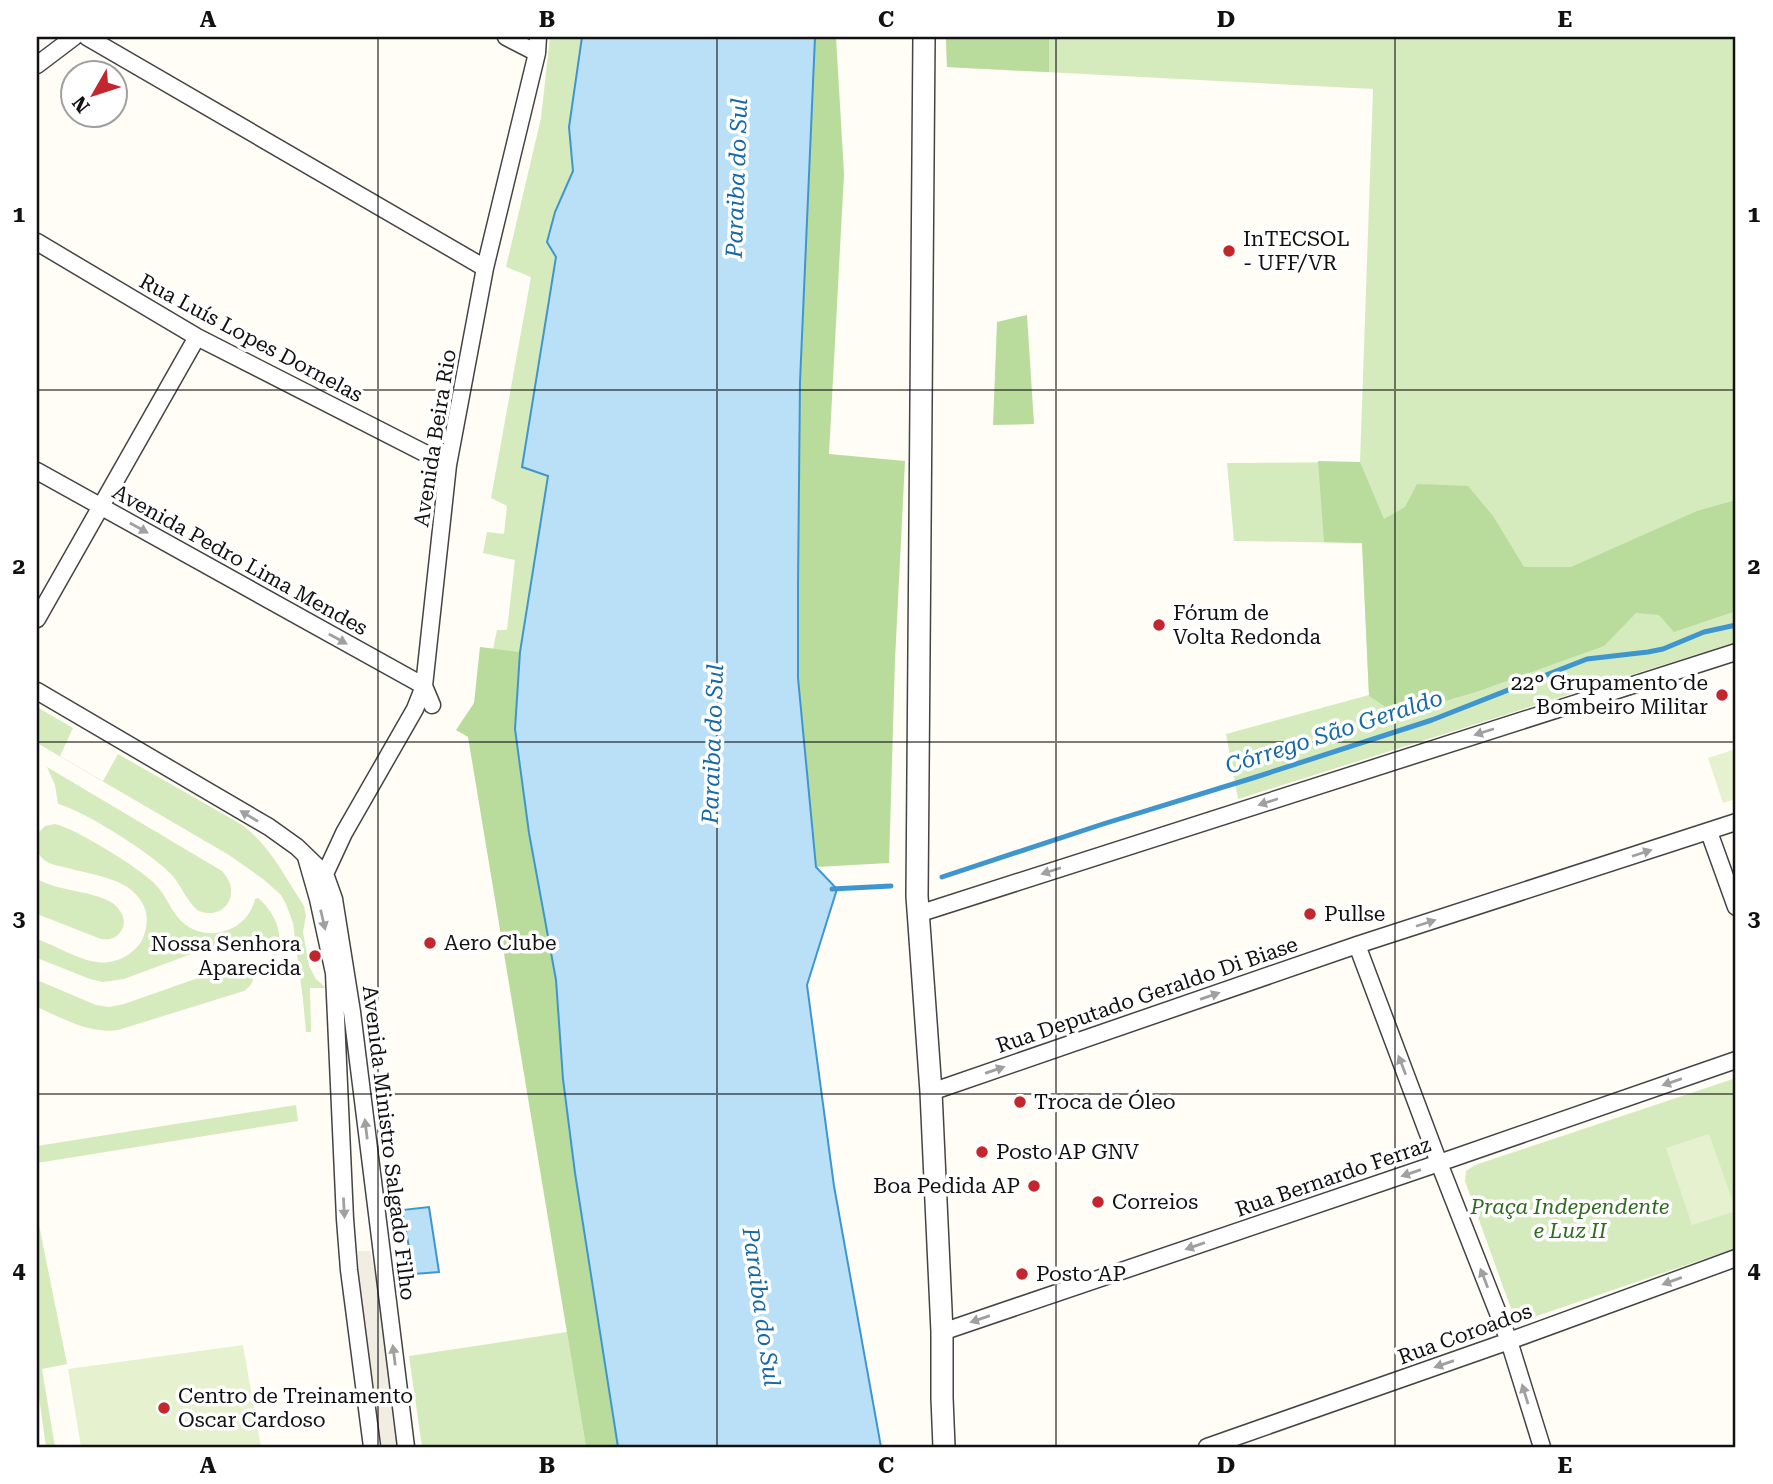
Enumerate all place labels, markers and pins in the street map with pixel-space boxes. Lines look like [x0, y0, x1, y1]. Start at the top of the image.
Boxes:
place label: InTECSOL - UFF/VR [1243, 227, 1350, 275]
marker: InTECSOL - UFF/VR [1221, 243, 1237, 259]
place label: Fórum de Volta Redonda [1173, 601, 1322, 649]
marker: Fórum de Volta Redonda [1151, 617, 1167, 633]
place label: 22° Grupamento de Bombeiro Militar [1511, 671, 1708, 719]
marker: 22° Grupamento de Bombeiro Militar [1714, 687, 1730, 703]
place label: Pullse [1324, 902, 1385, 926]
marker: Pullse [1302, 906, 1318, 922]
place label: Aero Clube [444, 931, 557, 955]
place label: Nossa Senhora Aparecida [151, 932, 302, 980]
marker: Aero Clube [422, 935, 438, 951]
marker: Nossa Senhora Aparecida [307, 948, 323, 964]
place label: Troca de Óleo [1034, 1089, 1176, 1114]
marker: Troca de Óleo [1012, 1094, 1028, 1110]
place label: Posto AP GNV [996, 1140, 1139, 1164]
marker: Posto AP GNV [974, 1144, 990, 1160]
place label: Boa Pedida AP [873, 1174, 1020, 1198]
marker: Boa Pedida AP [1026, 1178, 1042, 1194]
place label: Correios [1112, 1190, 1198, 1214]
marker: Correios [1090, 1194, 1106, 1210]
place label: Posto AP [1036, 1262, 1126, 1286]
marker: Posto AP [1014, 1266, 1030, 1282]
place label: Centro de Treinamento Oscar Cardoso [178, 1384, 413, 1432]
marker: Centro de Treinamento Oscar Cardoso [156, 1400, 172, 1416]

